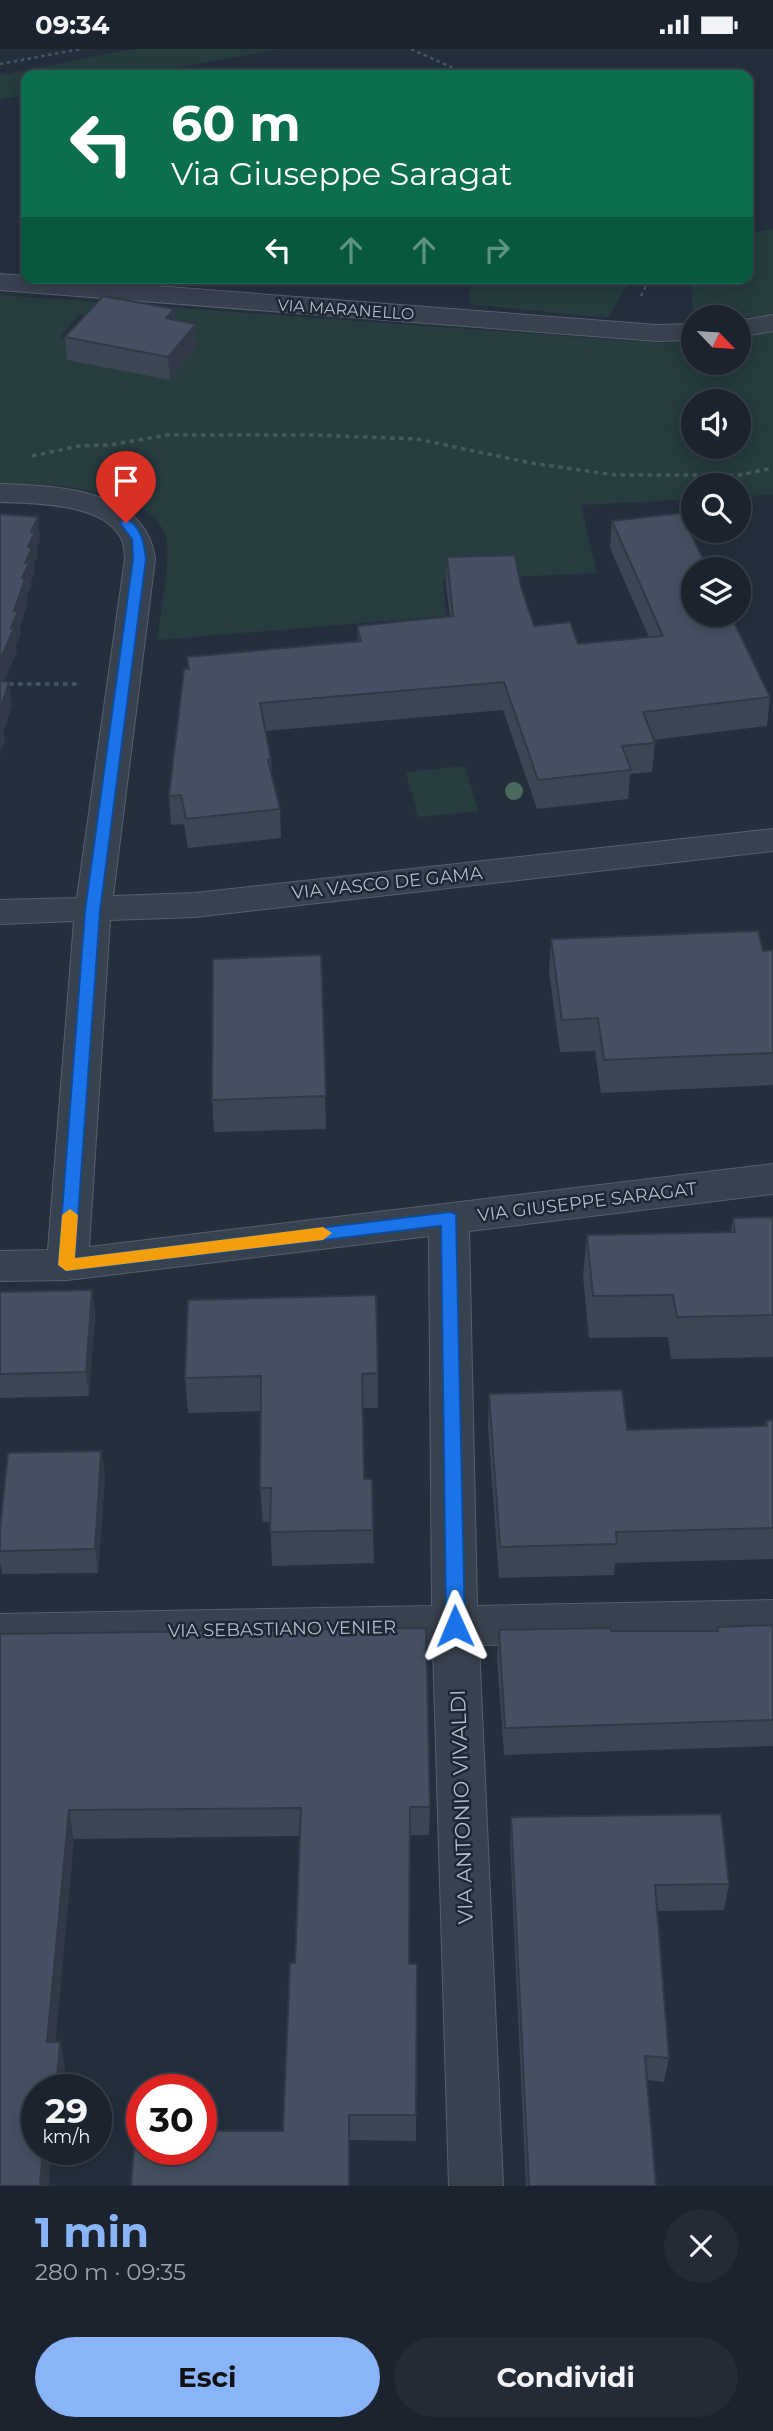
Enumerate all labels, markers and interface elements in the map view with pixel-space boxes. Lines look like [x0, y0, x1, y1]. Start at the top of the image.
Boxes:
text: 09:34 [35, 9, 109, 41]
text: 60 m [171, 94, 301, 153]
icon: left [56, 98, 147, 189]
text: Via Giuseppe Saragat [171, 154, 512, 193]
icon: left [259, 231, 297, 269]
icon: ahead [332, 231, 370, 269]
icon: ahead [405, 231, 443, 269]
icon: right [478, 231, 516, 269]
street label: VIA MARANELLO [277, 295, 415, 324]
north arrow [681, 305, 751, 375]
map controls [681, 305, 751, 627]
button: sound [681, 389, 751, 459]
pin [96, 451, 156, 523]
icon: arrive [107, 462, 145, 500]
button: search [681, 473, 751, 543]
button: layers [681, 557, 751, 627]
street label: VIA VASCO DE GAMA [291, 862, 484, 904]
street label: VIA GIUSEPPE SARAGAT [476, 1178, 698, 1226]
position arrow [418, 1589, 492, 1663]
street label: VIA SEBASTIANO VENIER [168, 1616, 396, 1642]
street label: VIA ANTONIO VIVALDI [445, 1689, 478, 1925]
speed limit sign: 30 [126, 2074, 217, 2165]
text: 29 [45, 2089, 88, 2132]
text: km/h [42, 2126, 91, 2148]
text: 1 min [35, 2206, 149, 2258]
button: close [664, 2209, 738, 2283]
text: 280 m · 09:35 [35, 2258, 186, 2286]
button: Esci [35, 2337, 380, 2417]
button: Condividi [394, 2337, 738, 2417]

